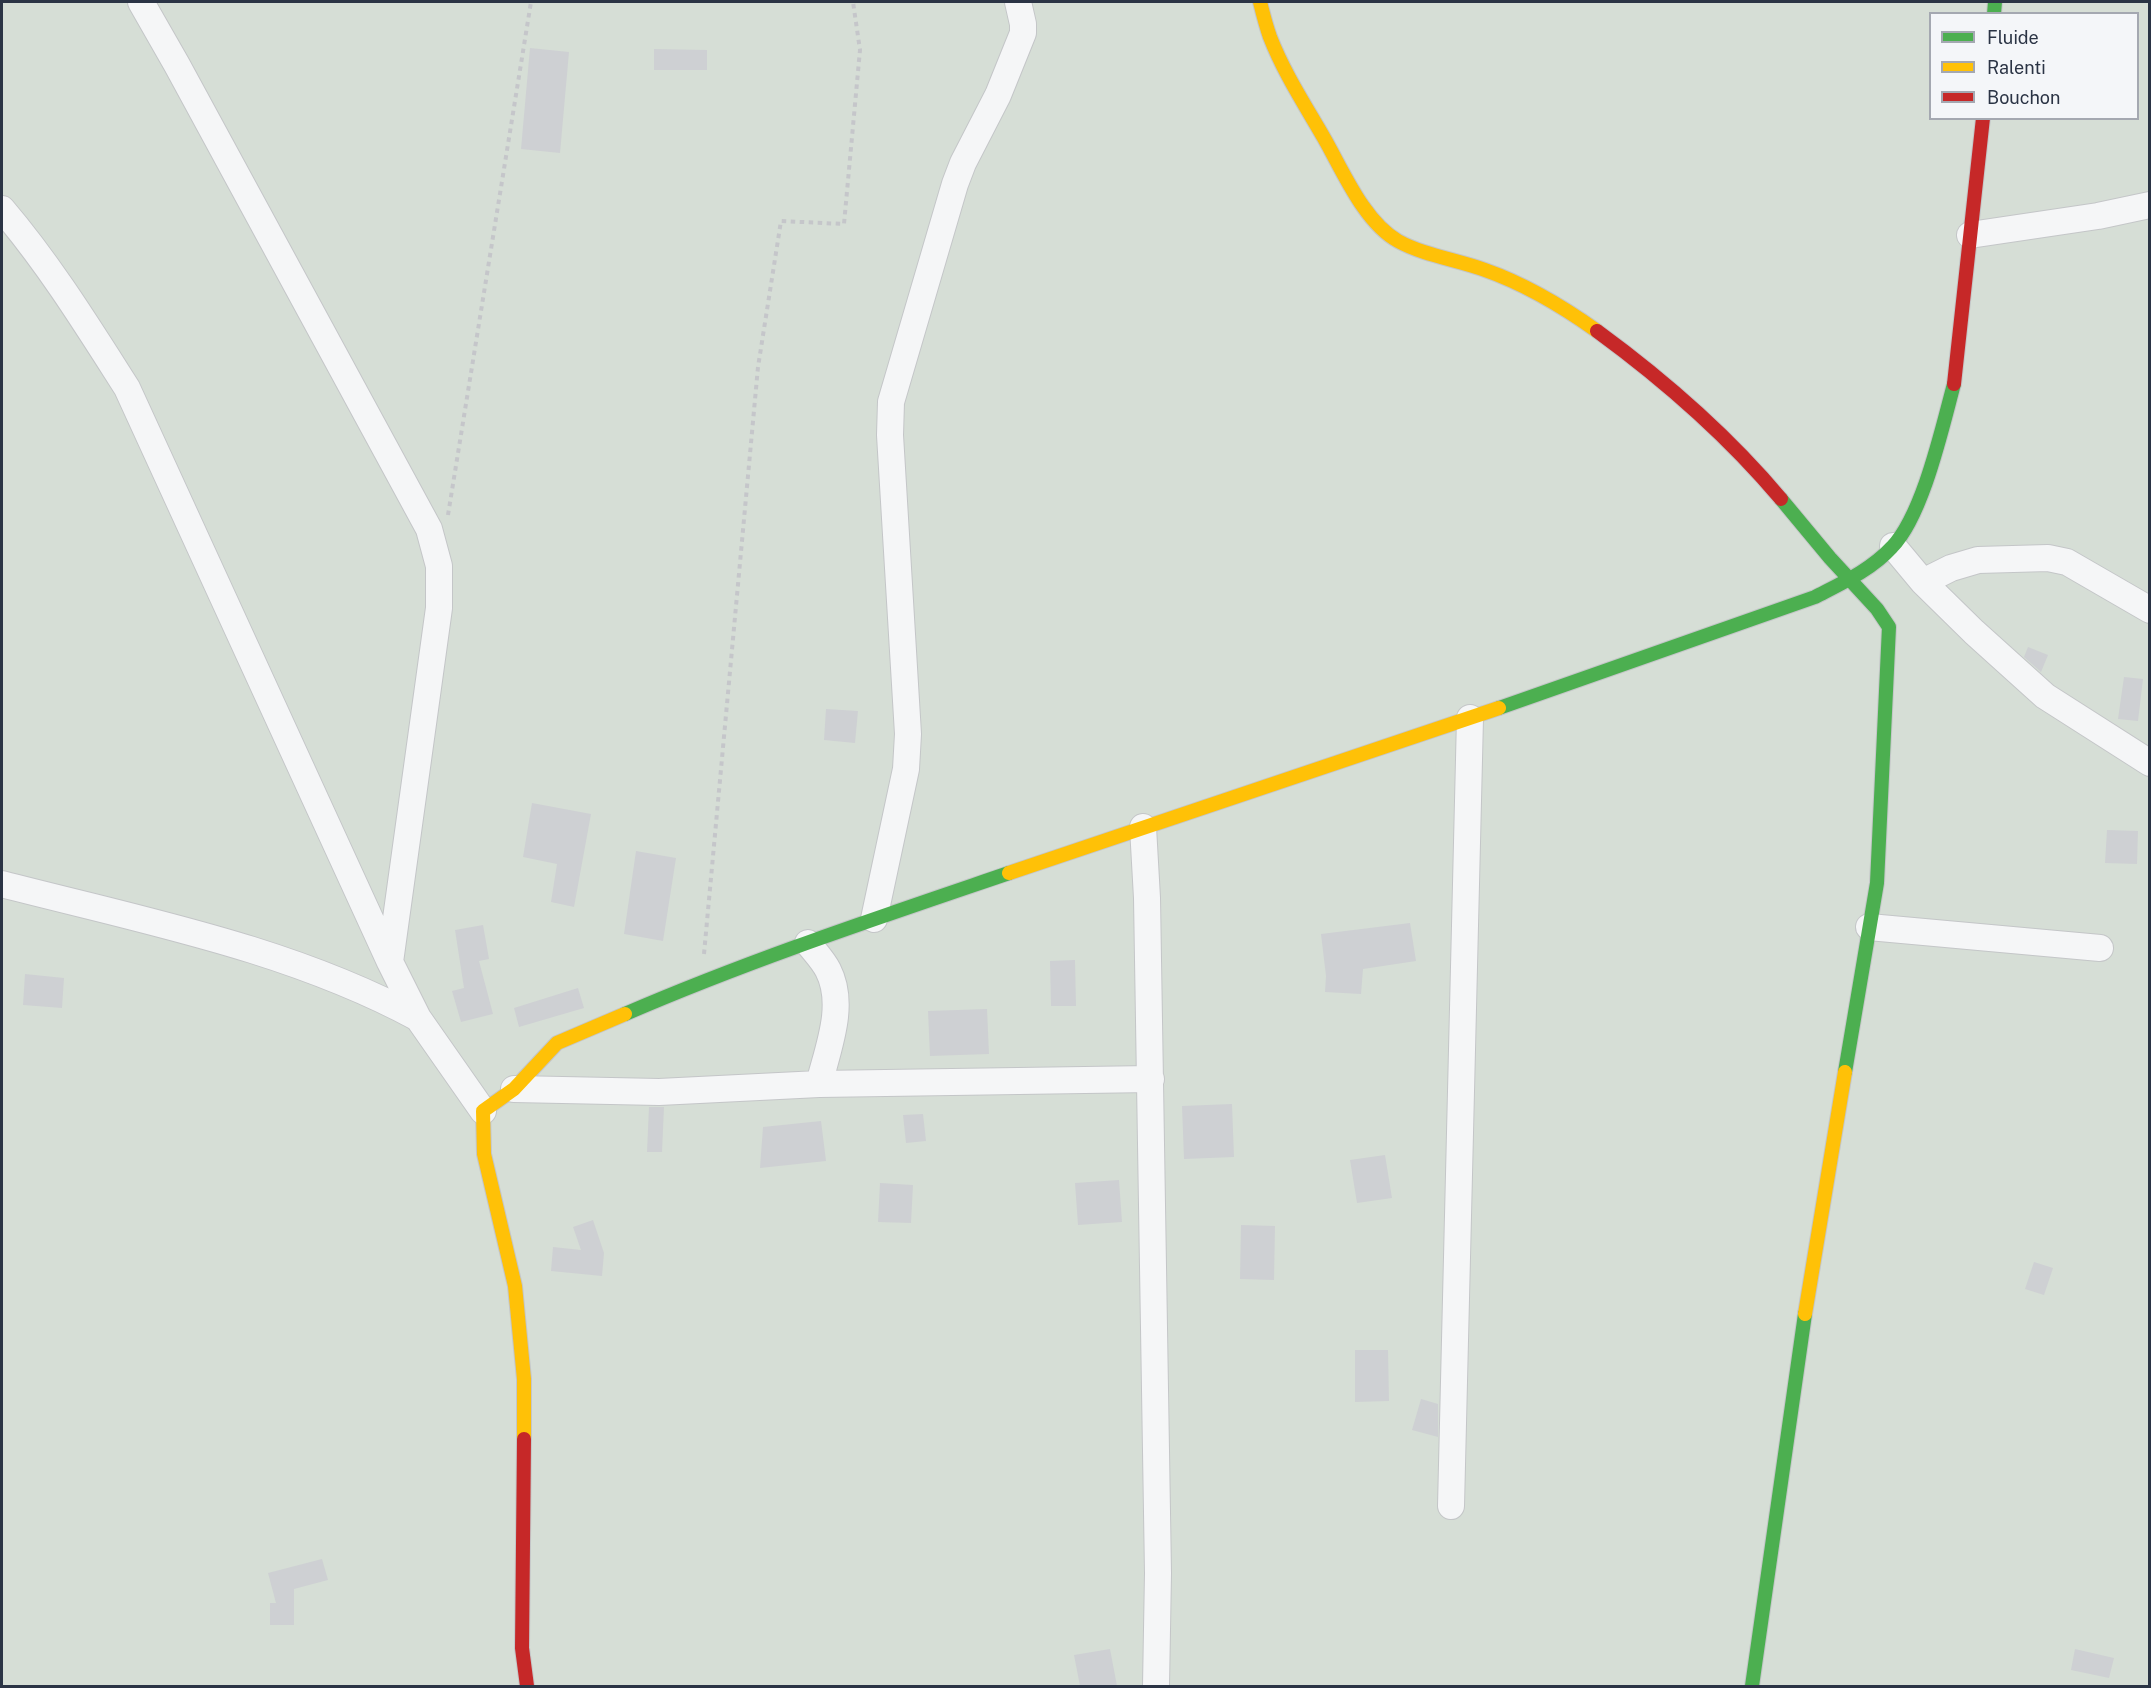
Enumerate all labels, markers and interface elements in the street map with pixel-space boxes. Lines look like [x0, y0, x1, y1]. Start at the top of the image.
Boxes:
legend [1929, 12, 2139, 120]
text: Fluide [1987, 27, 2039, 48]
text: Ralenti [1987, 57, 2046, 78]
text: Bouchon [1987, 87, 2060, 108]

